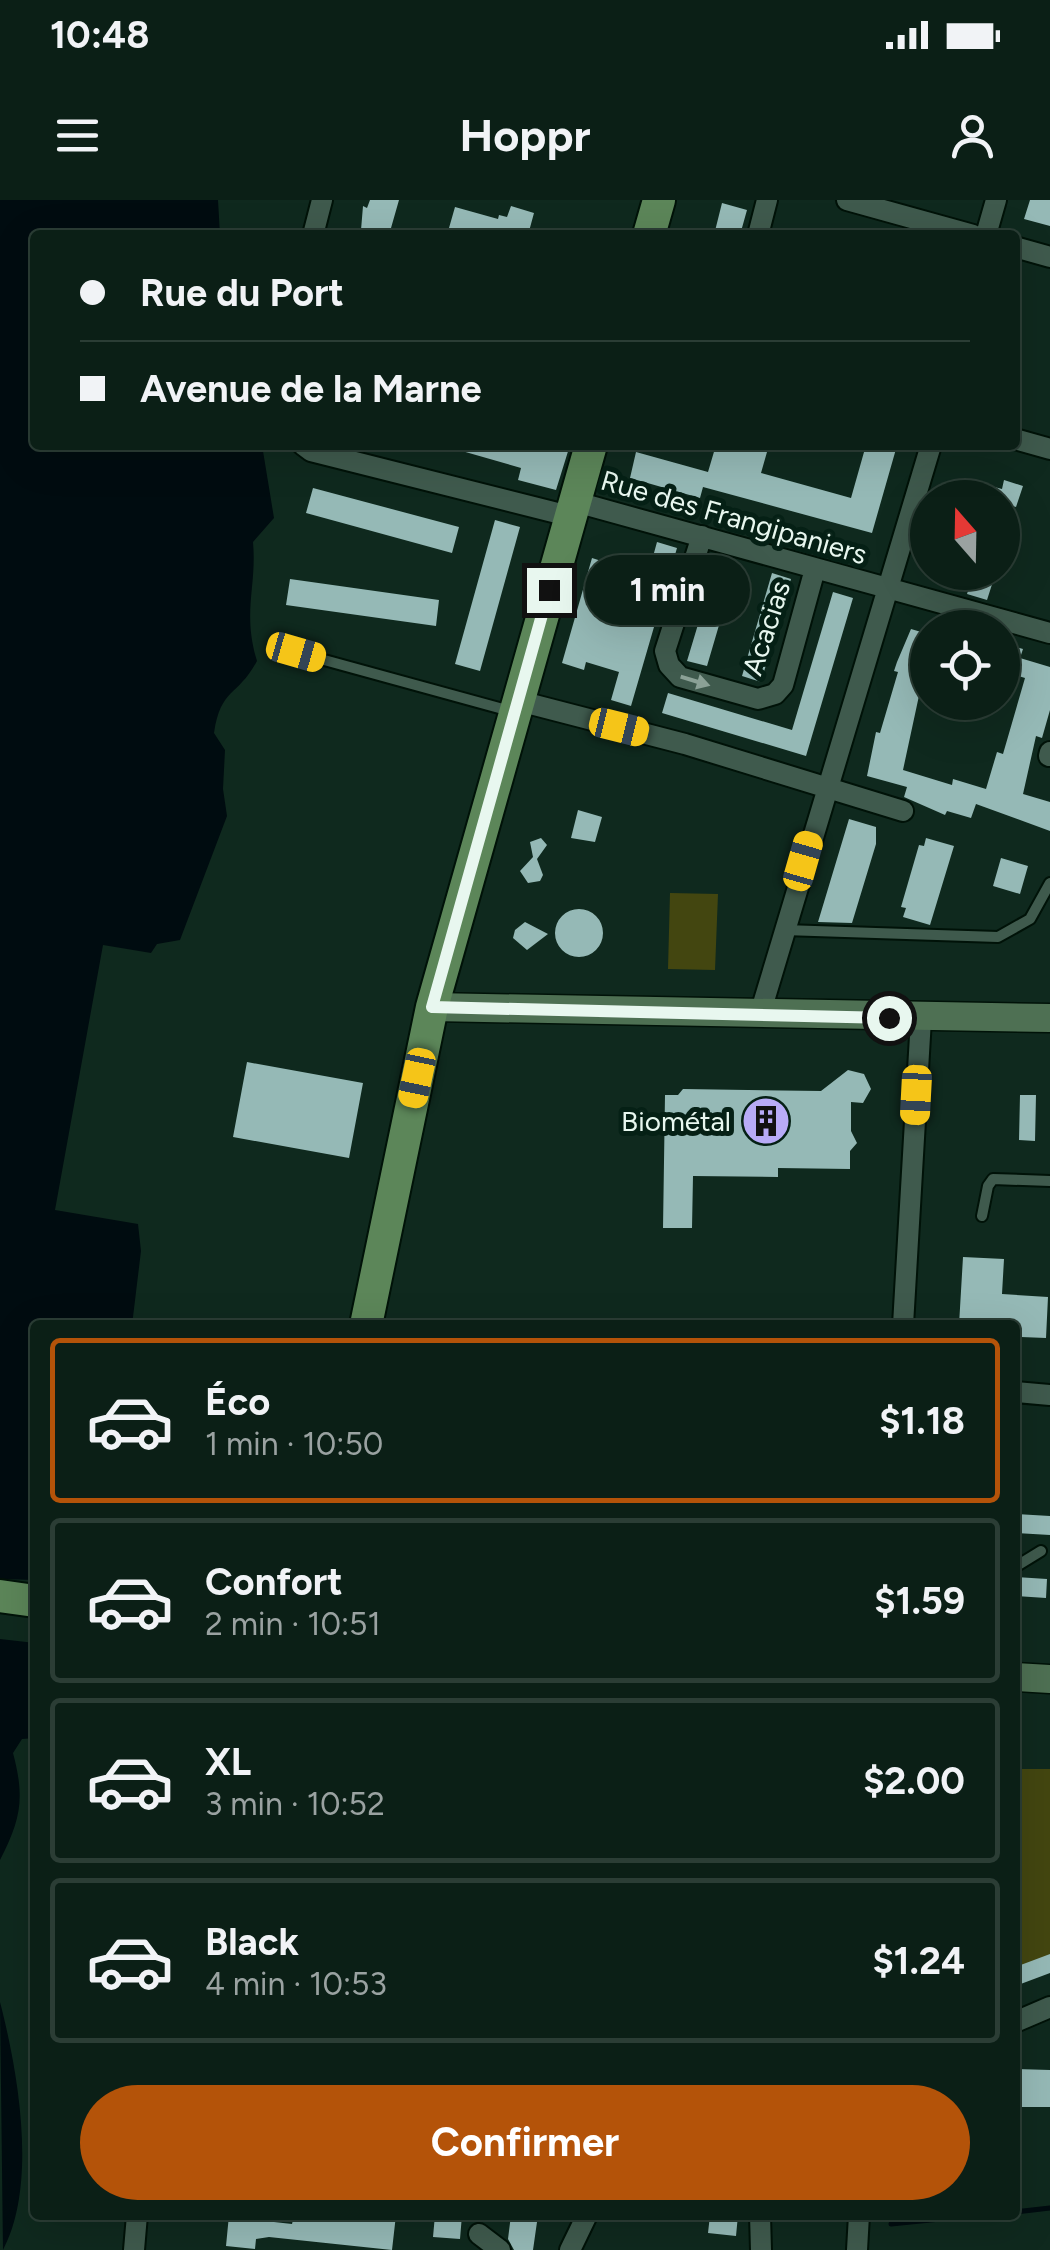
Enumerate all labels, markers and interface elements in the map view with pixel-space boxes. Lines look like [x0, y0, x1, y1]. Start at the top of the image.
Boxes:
text: 10:48 [50, 12, 149, 58]
icon: menu [50, 108, 105, 163]
text: Hoppr [459, 108, 591, 162]
icon: person [945, 108, 1000, 163]
text: Rue du Port [140, 270, 344, 316]
text: Avenue de la Marne [140, 366, 482, 412]
street label: Rue des Frangipaniers [597, 463, 871, 571]
north arrow [910, 480, 1020, 590]
map controls [910, 480, 1020, 720]
callout: 1 min [584, 555, 749, 625]
route end [527, 568, 572, 613]
text: 1 min [630, 571, 705, 609]
street label: Acacias [735, 577, 797, 679]
button: locate [910, 610, 1020, 720]
car [263, 629, 329, 675]
one-way arrow [681, 674, 711, 689]
car [586, 705, 652, 749]
car [780, 828, 826, 894]
route start [867, 996, 912, 1041]
car [396, 1046, 438, 1110]
car [899, 1064, 933, 1126]
building icon: Biométal [740, 1095, 792, 1147]
place label: Biométal [621, 1104, 731, 1138]
icon: car [85, 1376, 175, 1466]
text: Éco [205, 1379, 270, 1425]
text: $1.18 [879, 1398, 965, 1444]
text: 1 min · 10:50 [205, 1425, 383, 1463]
icon: car [85, 1556, 175, 1646]
text: Confort [205, 1559, 342, 1605]
text: $1.59 [874, 1578, 965, 1624]
text: 2 min · 10:51 [205, 1605, 381, 1643]
icon: car [85, 1736, 175, 1826]
text: XL [205, 1739, 251, 1785]
text: $2.00 [863, 1758, 965, 1804]
text: 3 min · 10:52 [205, 1785, 385, 1823]
icon: car [85, 1916, 175, 2006]
text: Black [205, 1919, 299, 1965]
text: $1.24 [872, 1938, 965, 1984]
text: 4 min · 10:53 [205, 1965, 387, 2003]
button: Confirmer [80, 2085, 970, 2200]

